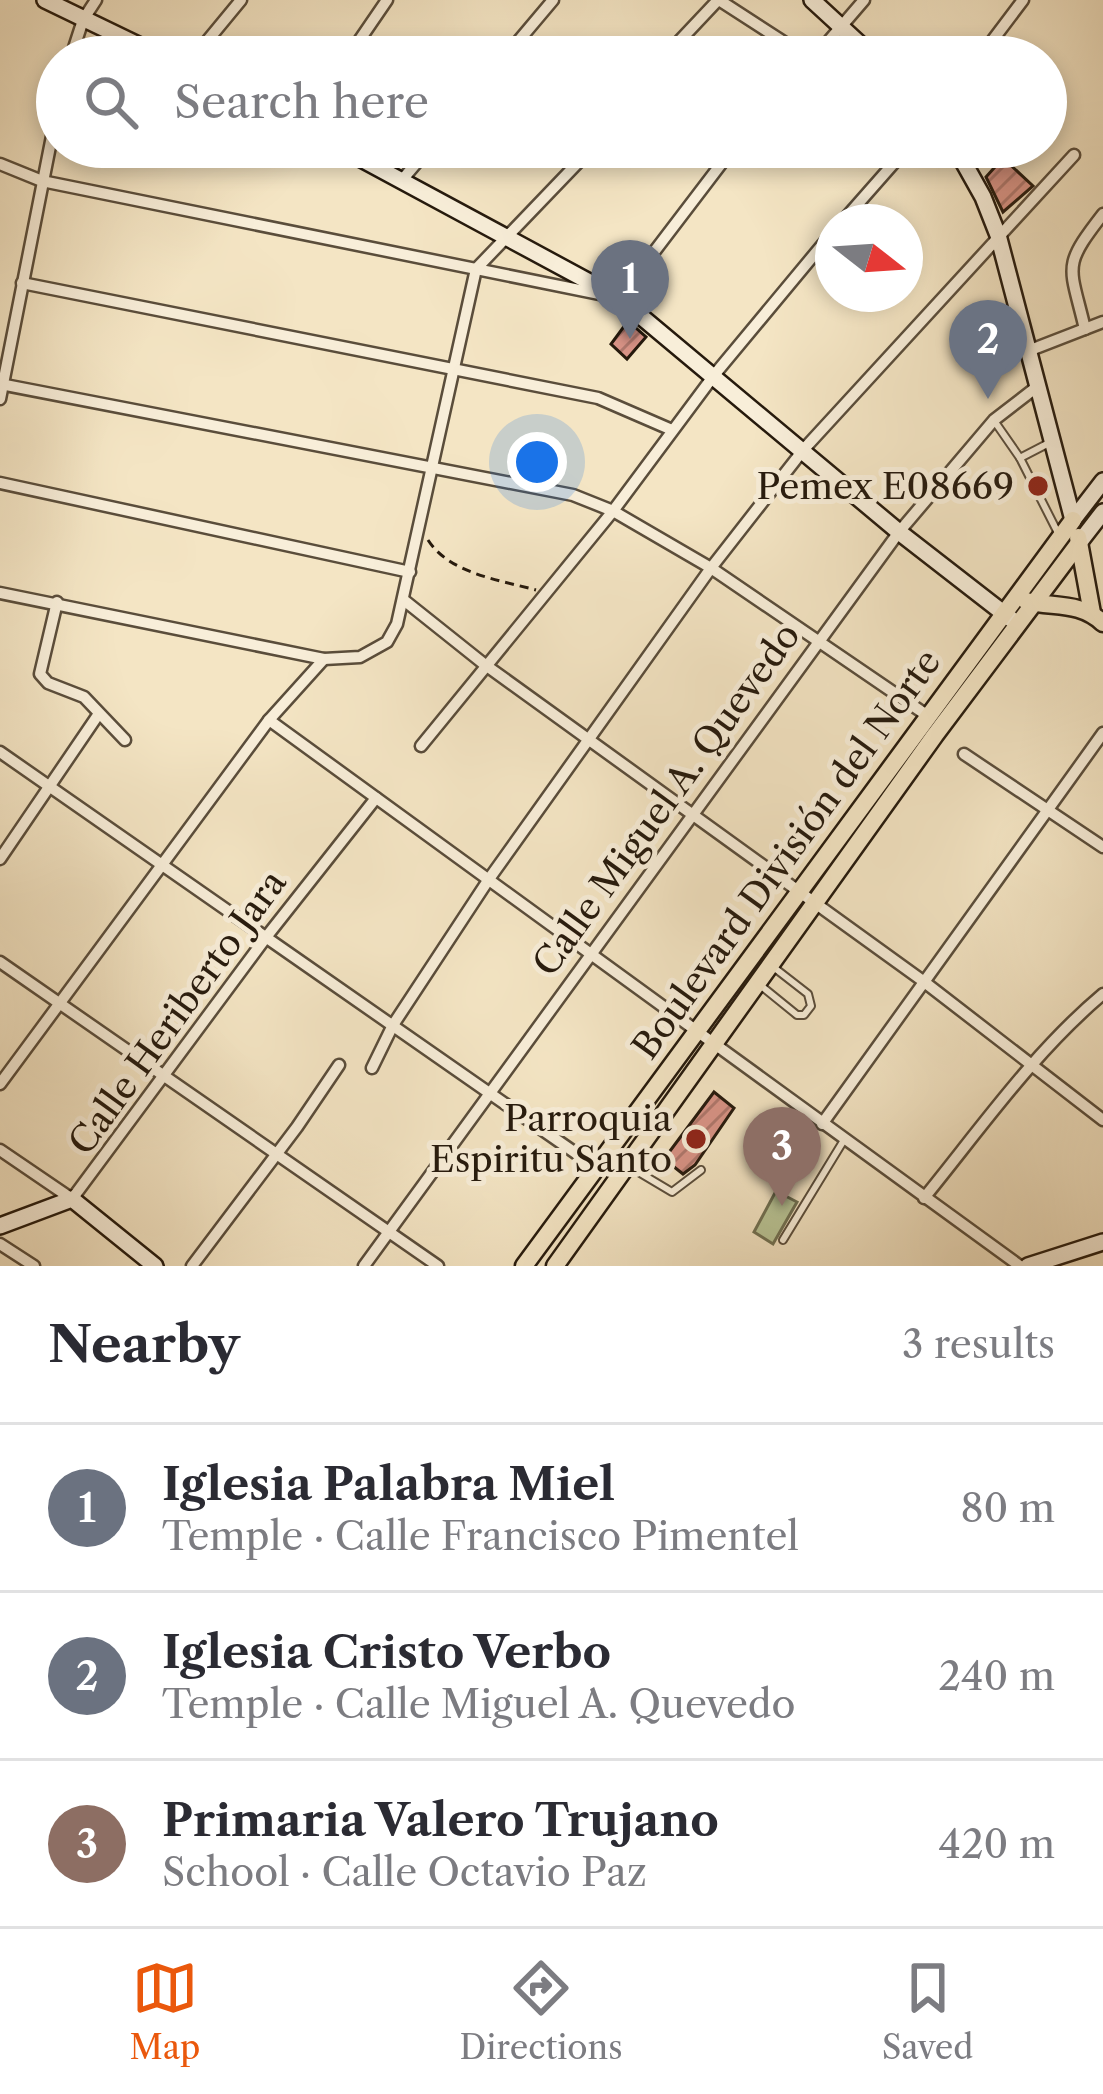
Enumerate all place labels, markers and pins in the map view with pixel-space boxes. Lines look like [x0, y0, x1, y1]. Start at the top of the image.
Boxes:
pin: 1 [591, 240, 669, 339]
pin: 2 [949, 300, 1027, 399]
place label: Pemex E08669 [756, 464, 1014, 508]
marker: Pemex E08669 [1025, 473, 1051, 499]
place label: Parroquia Espiritu Santo [430, 1096, 672, 1181]
pin: 3 [743, 1107, 821, 1206]
marker: Parroquia Espiritu Santo [683, 1126, 709, 1152]

